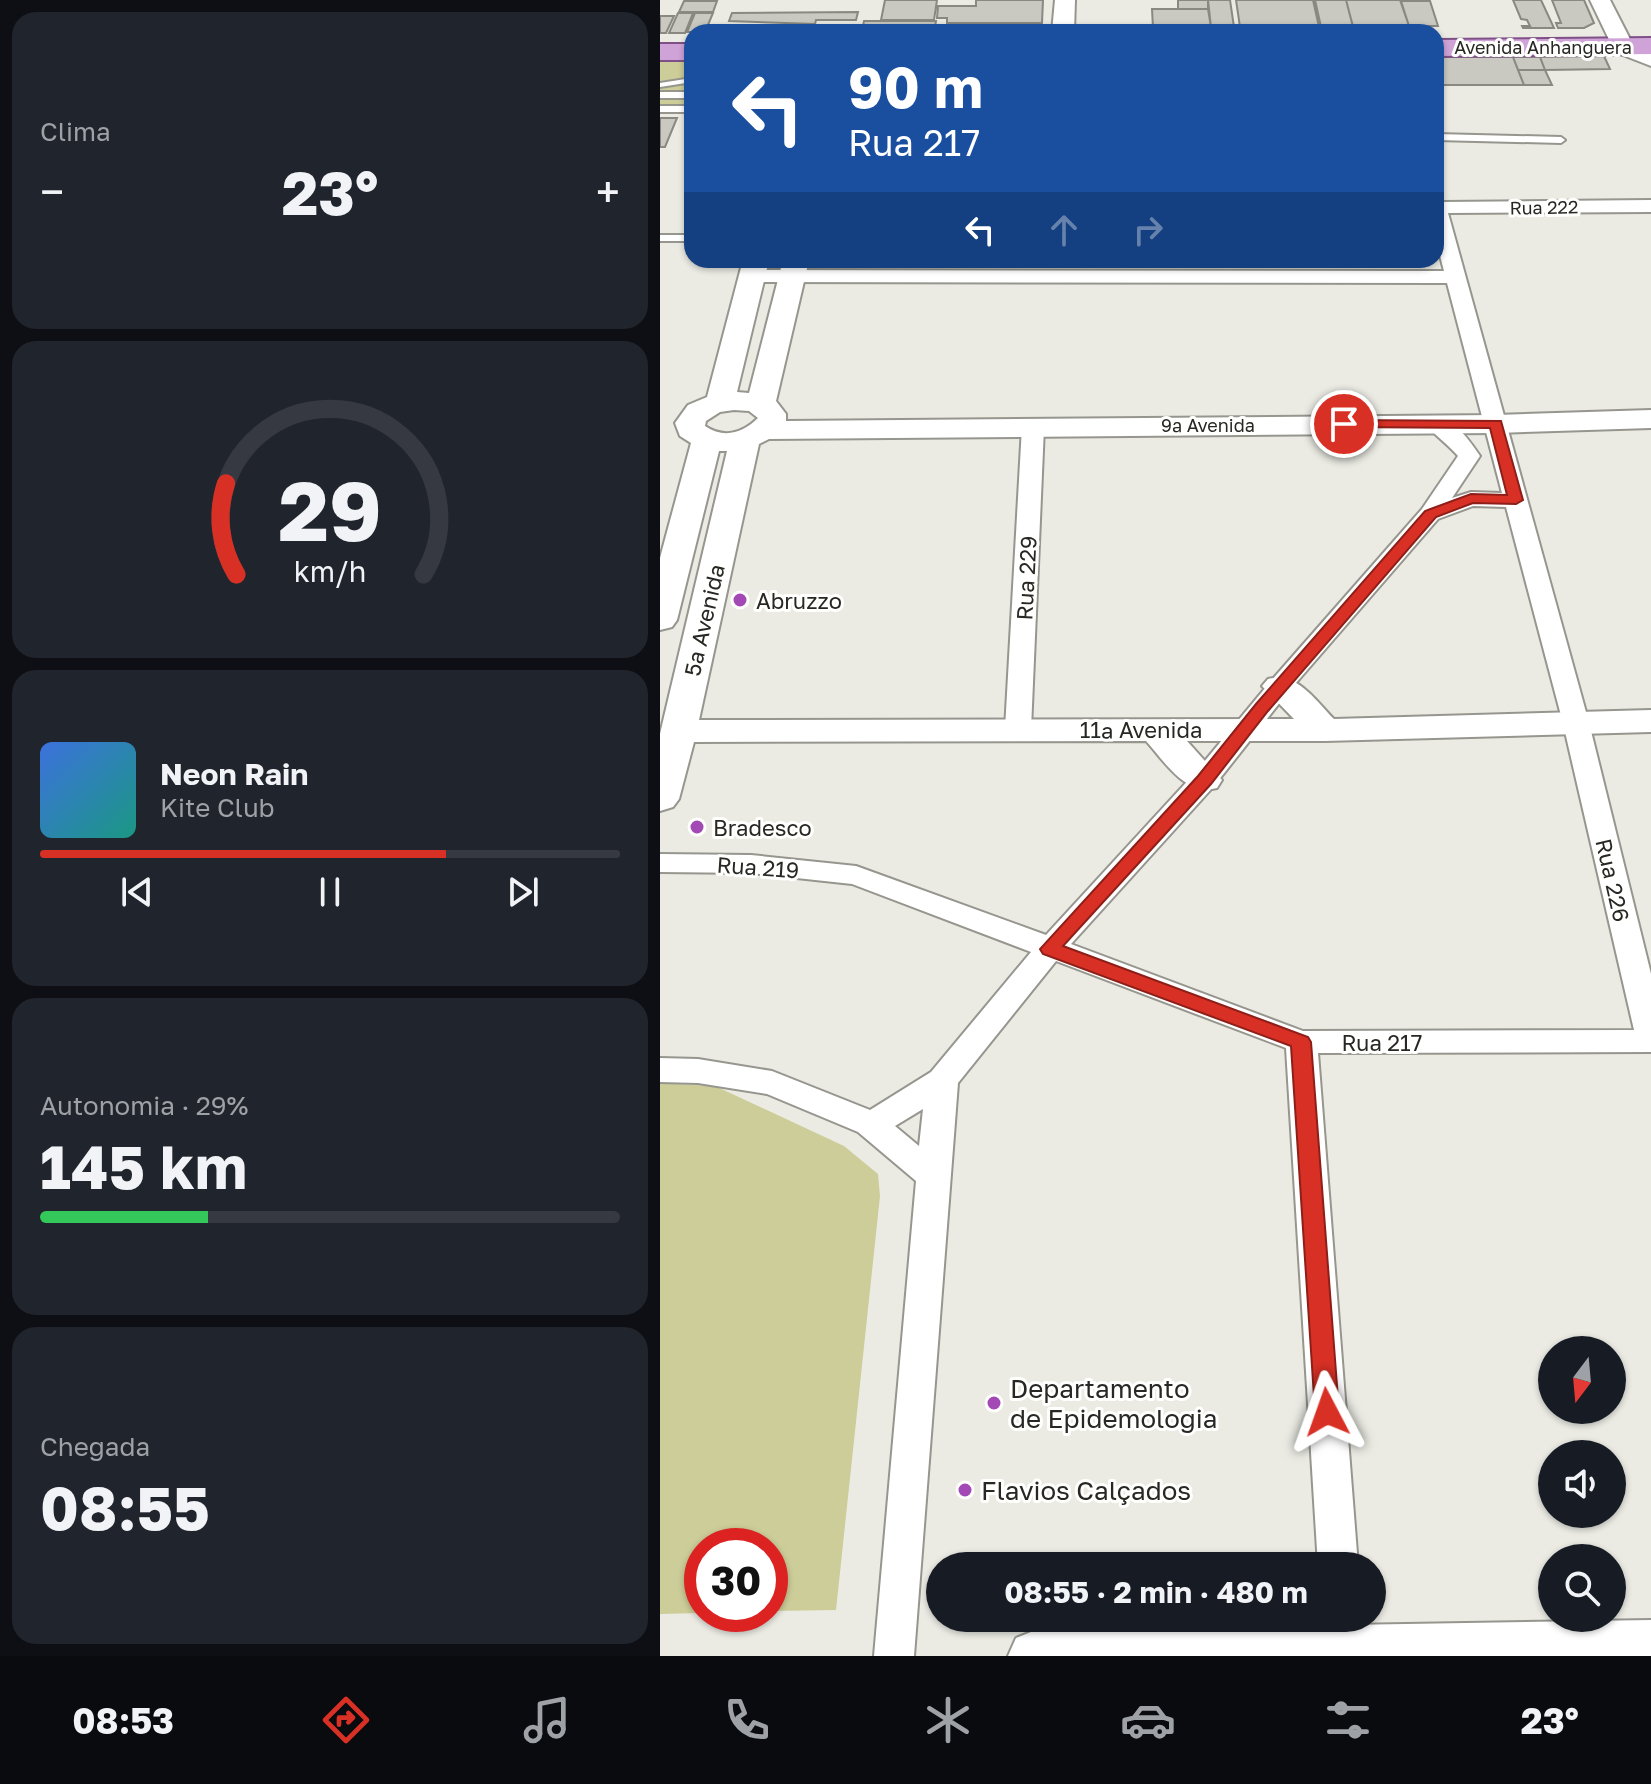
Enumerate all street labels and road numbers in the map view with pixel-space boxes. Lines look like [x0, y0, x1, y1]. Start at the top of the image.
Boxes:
street label: Avenida Anhanguera [1454, 36, 1632, 58]
street label: Rua 222 [1509, 195, 1579, 219]
street label: 9ª Avenida [1161, 414, 1255, 436]
street label: Rua 229 [1010, 535, 1042, 621]
street label: 5ª Avenida [678, 561, 730, 679]
street label: 11ª Avenida [1080, 716, 1202, 743]
street label: Rua 226 [1590, 836, 1636, 924]
street label: Rua 219 [716, 851, 800, 883]
street label: Rua 217 [1342, 1029, 1422, 1056]

